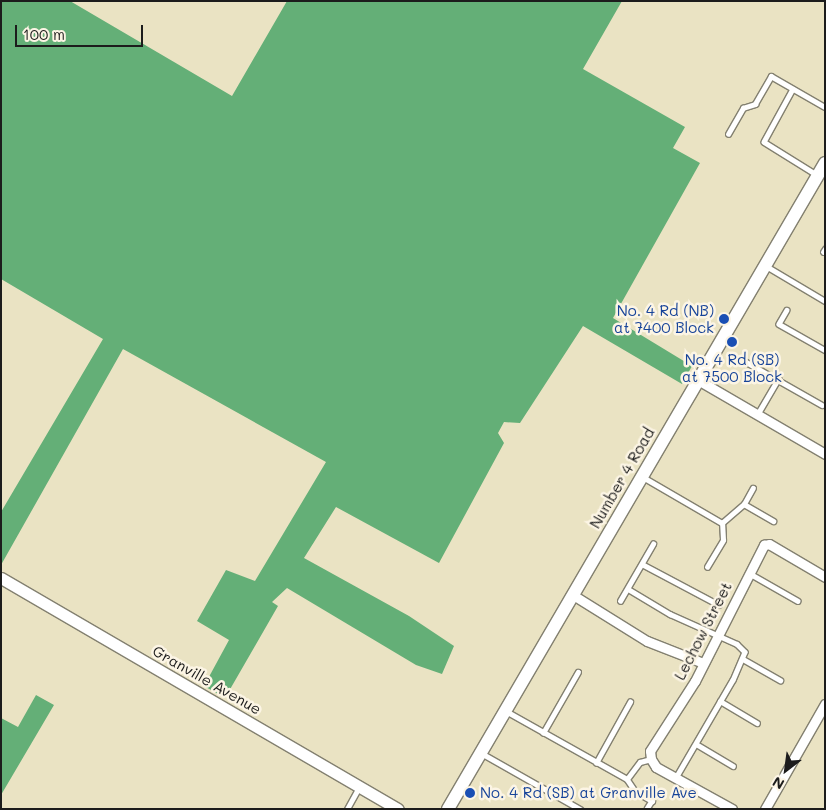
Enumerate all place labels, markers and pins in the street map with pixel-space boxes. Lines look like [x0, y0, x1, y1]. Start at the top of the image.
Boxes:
place label: No. 4 Rd (NB) at 7400 Block [614, 301, 714, 336]
marker: No. 4 Rd (NB) at 7400 Block [718, 313, 730, 325]
marker: No. 4 Rd (SB) at 7500 Block [726, 336, 738, 348]
place label: No. 4 Rd (SB) at 7500 Block [682, 350, 782, 385]
place label: No. 4 Rd (SB) at Granville Ave [480, 784, 697, 802]
marker: No. 4 Rd (SB) at Granville Ave [464, 787, 476, 799]

